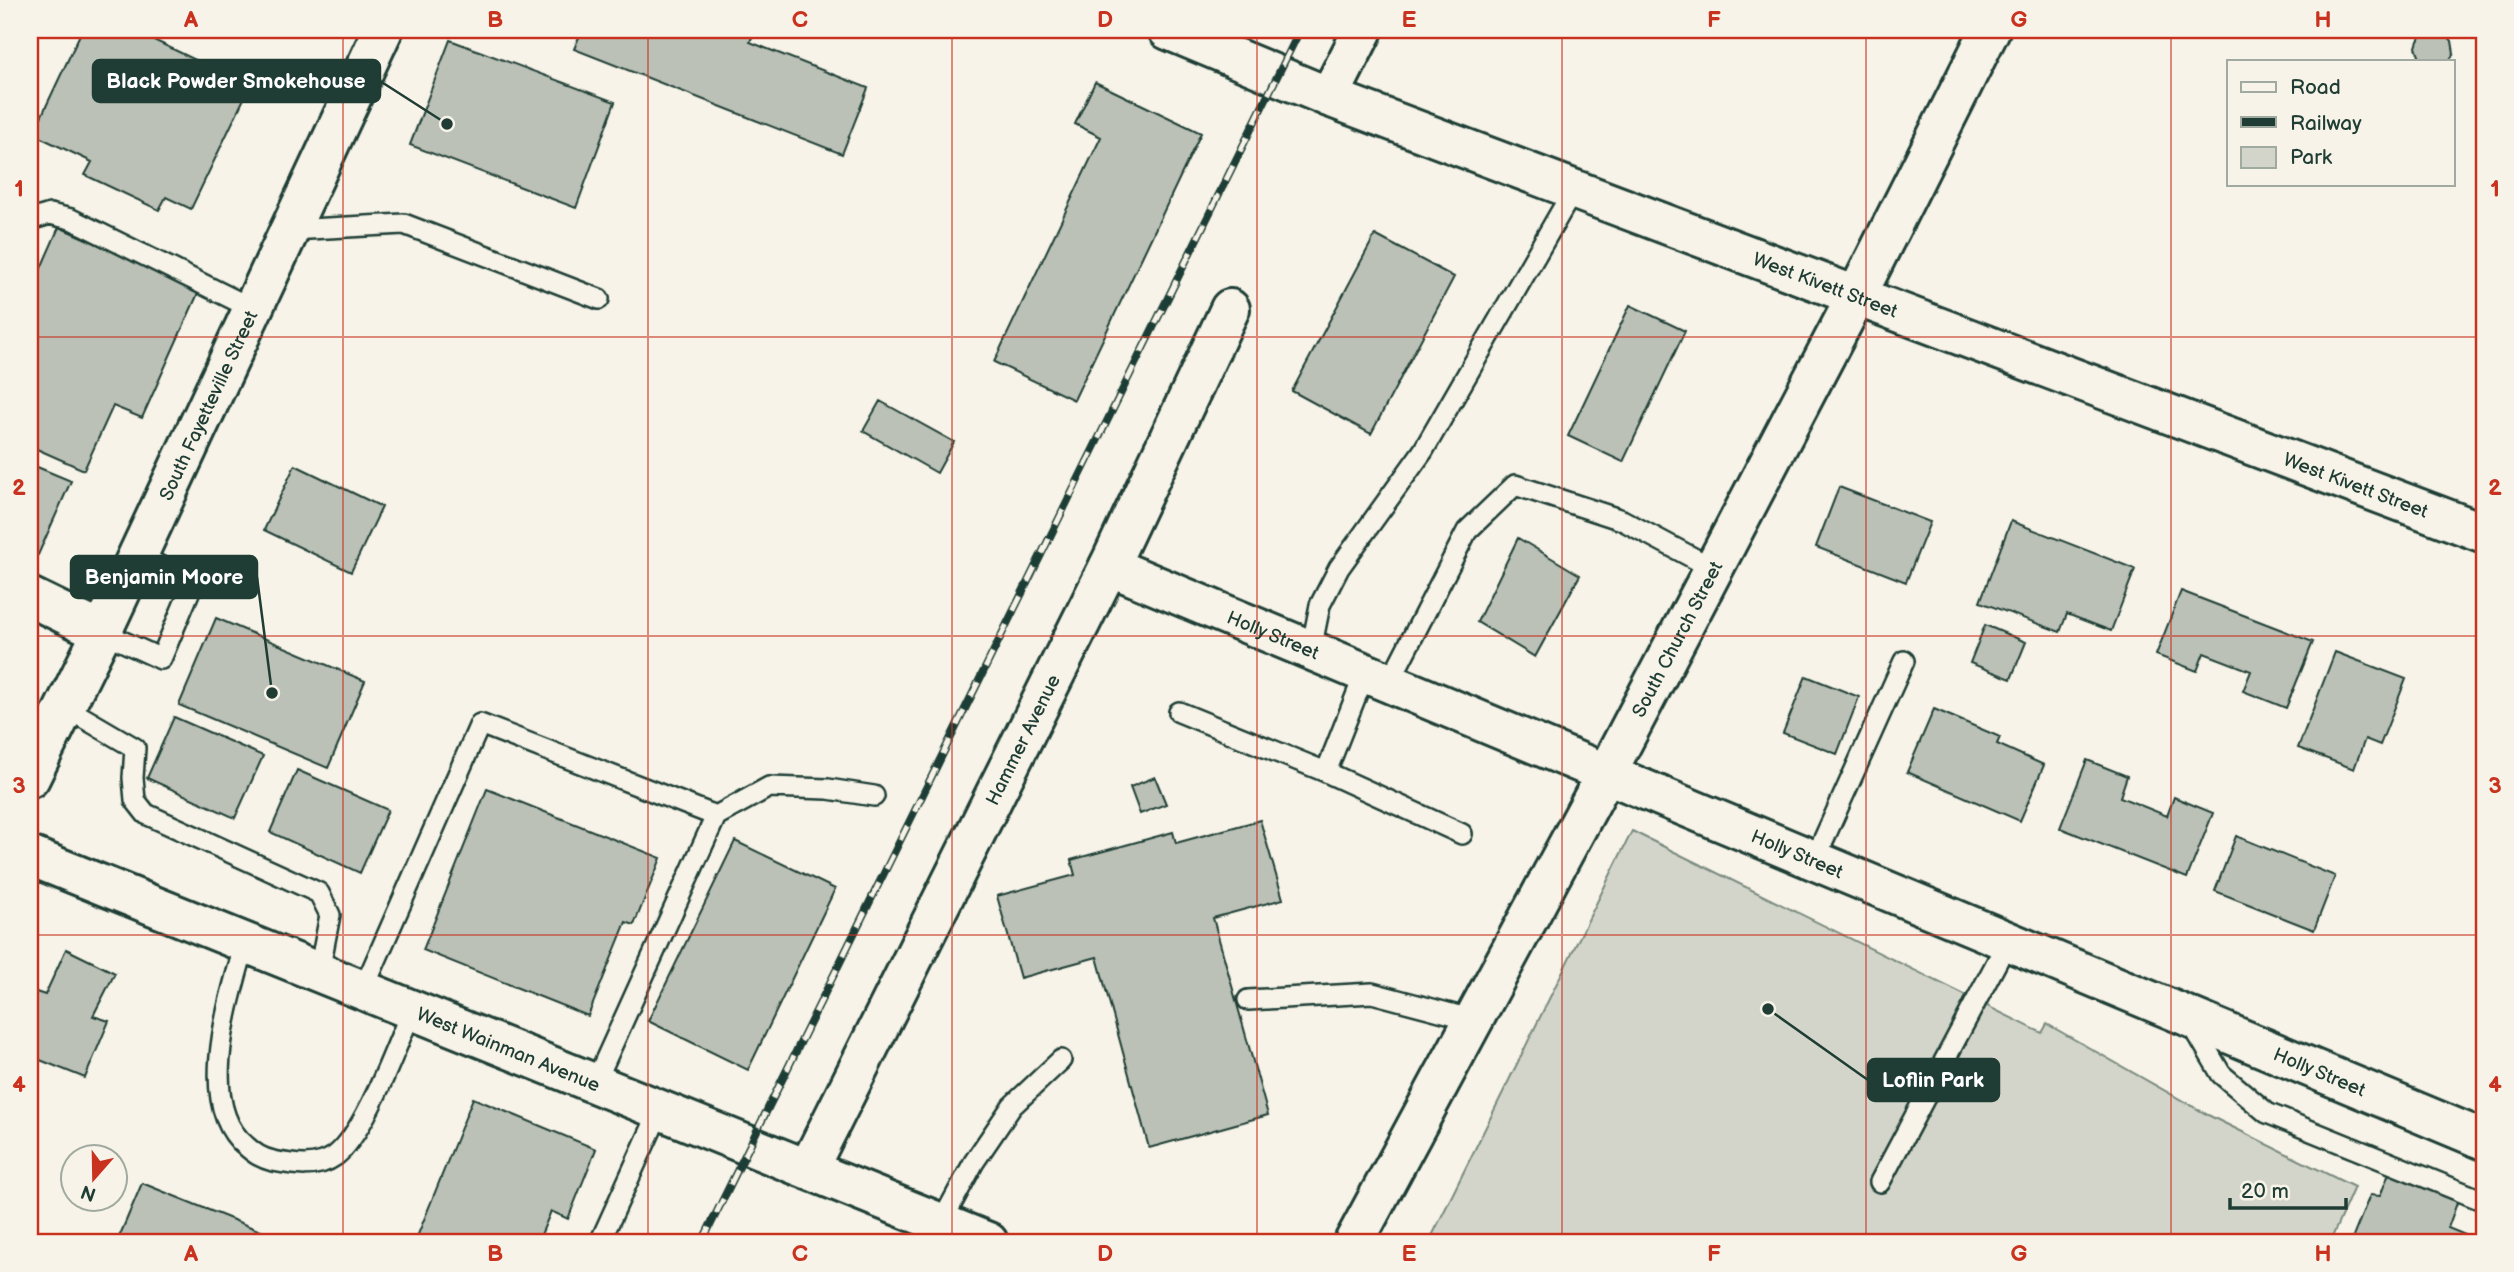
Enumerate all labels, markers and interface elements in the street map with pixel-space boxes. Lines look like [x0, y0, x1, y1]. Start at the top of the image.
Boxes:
text: A [183, 6, 199, 34]
text: B [487, 6, 503, 34]
text: C [792, 6, 808, 34]
text: D [1097, 6, 1113, 34]
text: E [1402, 6, 1417, 34]
text: F [1707, 6, 1721, 34]
text: G [2011, 6, 2028, 34]
text: H [2314, 6, 2332, 34]
callout: Black Powder Smokehouse [93, 60, 380, 102]
legend [2227, 60, 2454, 186]
text: Black Powder Smokehouse [106, 69, 366, 94]
text: Road [2290, 75, 2341, 100]
text: Railway [2290, 111, 2362, 136]
text: Park [2290, 145, 2333, 170]
text: 1 [14, 175, 24, 203]
text: 1 [2490, 175, 2500, 203]
street label: West Kivett Street [1749, 248, 1901, 324]
street label: South Fayetteville Street [155, 307, 263, 505]
street label: West Kivett Street [2280, 448, 2431, 524]
text: 2 [12, 474, 26, 502]
text: 2 [2488, 474, 2502, 502]
callout: Benjamin Moore [71, 556, 257, 598]
street label: South Church Street [1628, 558, 1728, 722]
text: Benjamin Moore [85, 565, 243, 590]
street label: Holly Street [1223, 607, 1322, 665]
street label: Hammer Avenue [981, 671, 1066, 809]
text: 3 [12, 772, 26, 800]
text: 3 [2488, 772, 2502, 800]
street label: Holly Street [1747, 825, 1846, 884]
street label: West Wainman Avenue [413, 1003, 603, 1097]
street label: Holly Street [2270, 1043, 2369, 1102]
callout: Loflin Park [1868, 1059, 1999, 1101]
text: Loflin Park [1882, 1068, 1984, 1093]
text: 4 [12, 1071, 26, 1099]
text: 4 [2488, 1071, 2502, 1099]
north arrow [60, 1142, 130, 1212]
scale bar [2230, 1167, 2346, 1211]
text: N [78, 1179, 99, 1206]
text: 20 m [2241, 1179, 2289, 1204]
text: A [183, 1240, 199, 1268]
text: B [487, 1240, 503, 1268]
text: C [792, 1240, 808, 1268]
text: D [1097, 1240, 1113, 1268]
text: E [1402, 1240, 1417, 1268]
text: F [1707, 1240, 1721, 1268]
text: G [2011, 1240, 2028, 1268]
text: H [2314, 1240, 2332, 1268]

